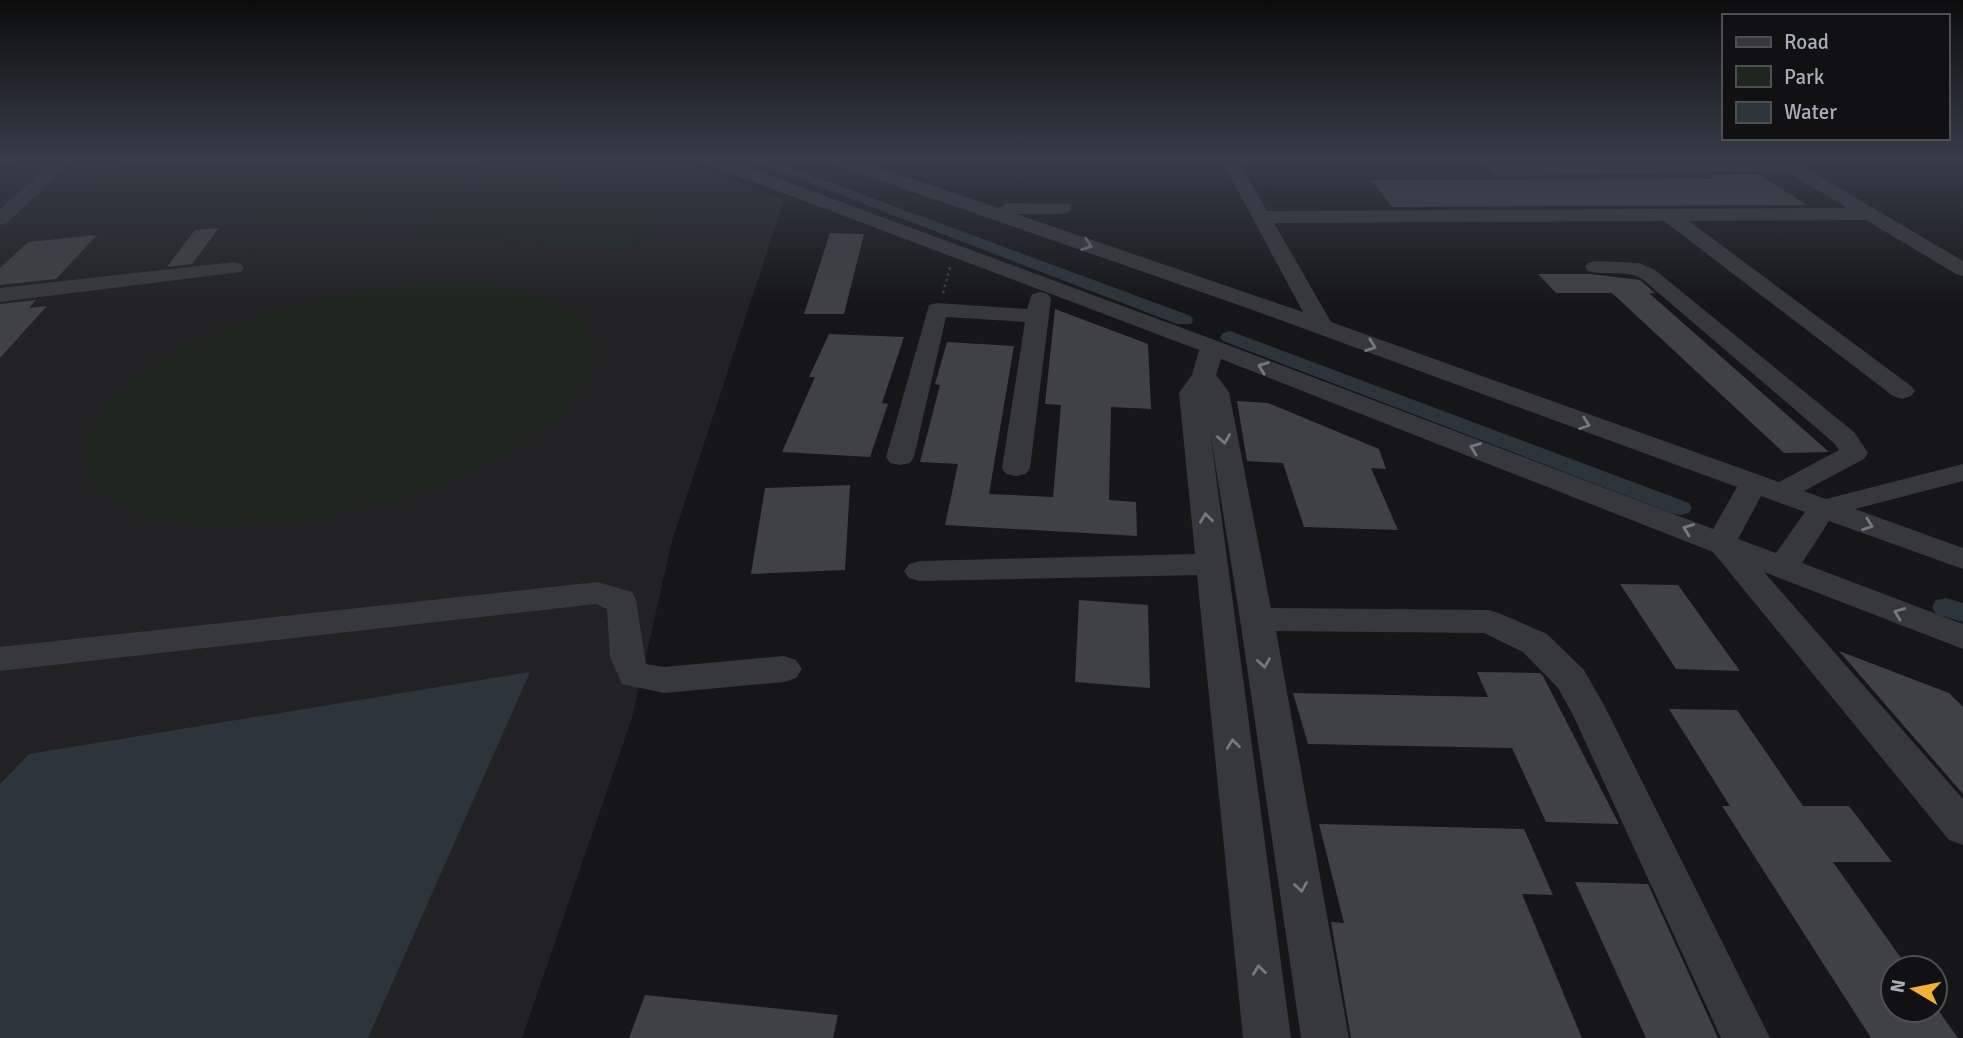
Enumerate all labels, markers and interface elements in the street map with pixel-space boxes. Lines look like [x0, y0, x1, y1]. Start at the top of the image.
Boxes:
legend [1722, 14, 1949, 140]
text: Road [1784, 29, 1829, 55]
text: Park [1784, 64, 1825, 90]
text: Water [1784, 99, 1837, 125]
one-way arrow [1081, 237, 1093, 251]
one-way arrow [1364, 338, 1376, 352]
one-way arrow [1257, 361, 1269, 375]
one-way arrow [1578, 415, 1590, 429]
one-way arrow [1216, 433, 1231, 445]
one-way arrow [1470, 442, 1482, 456]
one-way arrow [1199, 512, 1214, 524]
one-way arrow [1861, 517, 1873, 531]
one-way arrow [1682, 524, 1694, 538]
one-way arrow [1894, 607, 1906, 621]
one-way arrow [1256, 657, 1271, 669]
one-way arrow [1225, 738, 1240, 750]
one-way arrow [1293, 882, 1308, 893]
north arrow [1879, 954, 1949, 1024]
one-way arrow [1251, 964, 1266, 976]
text: N [1885, 978, 1911, 995]

